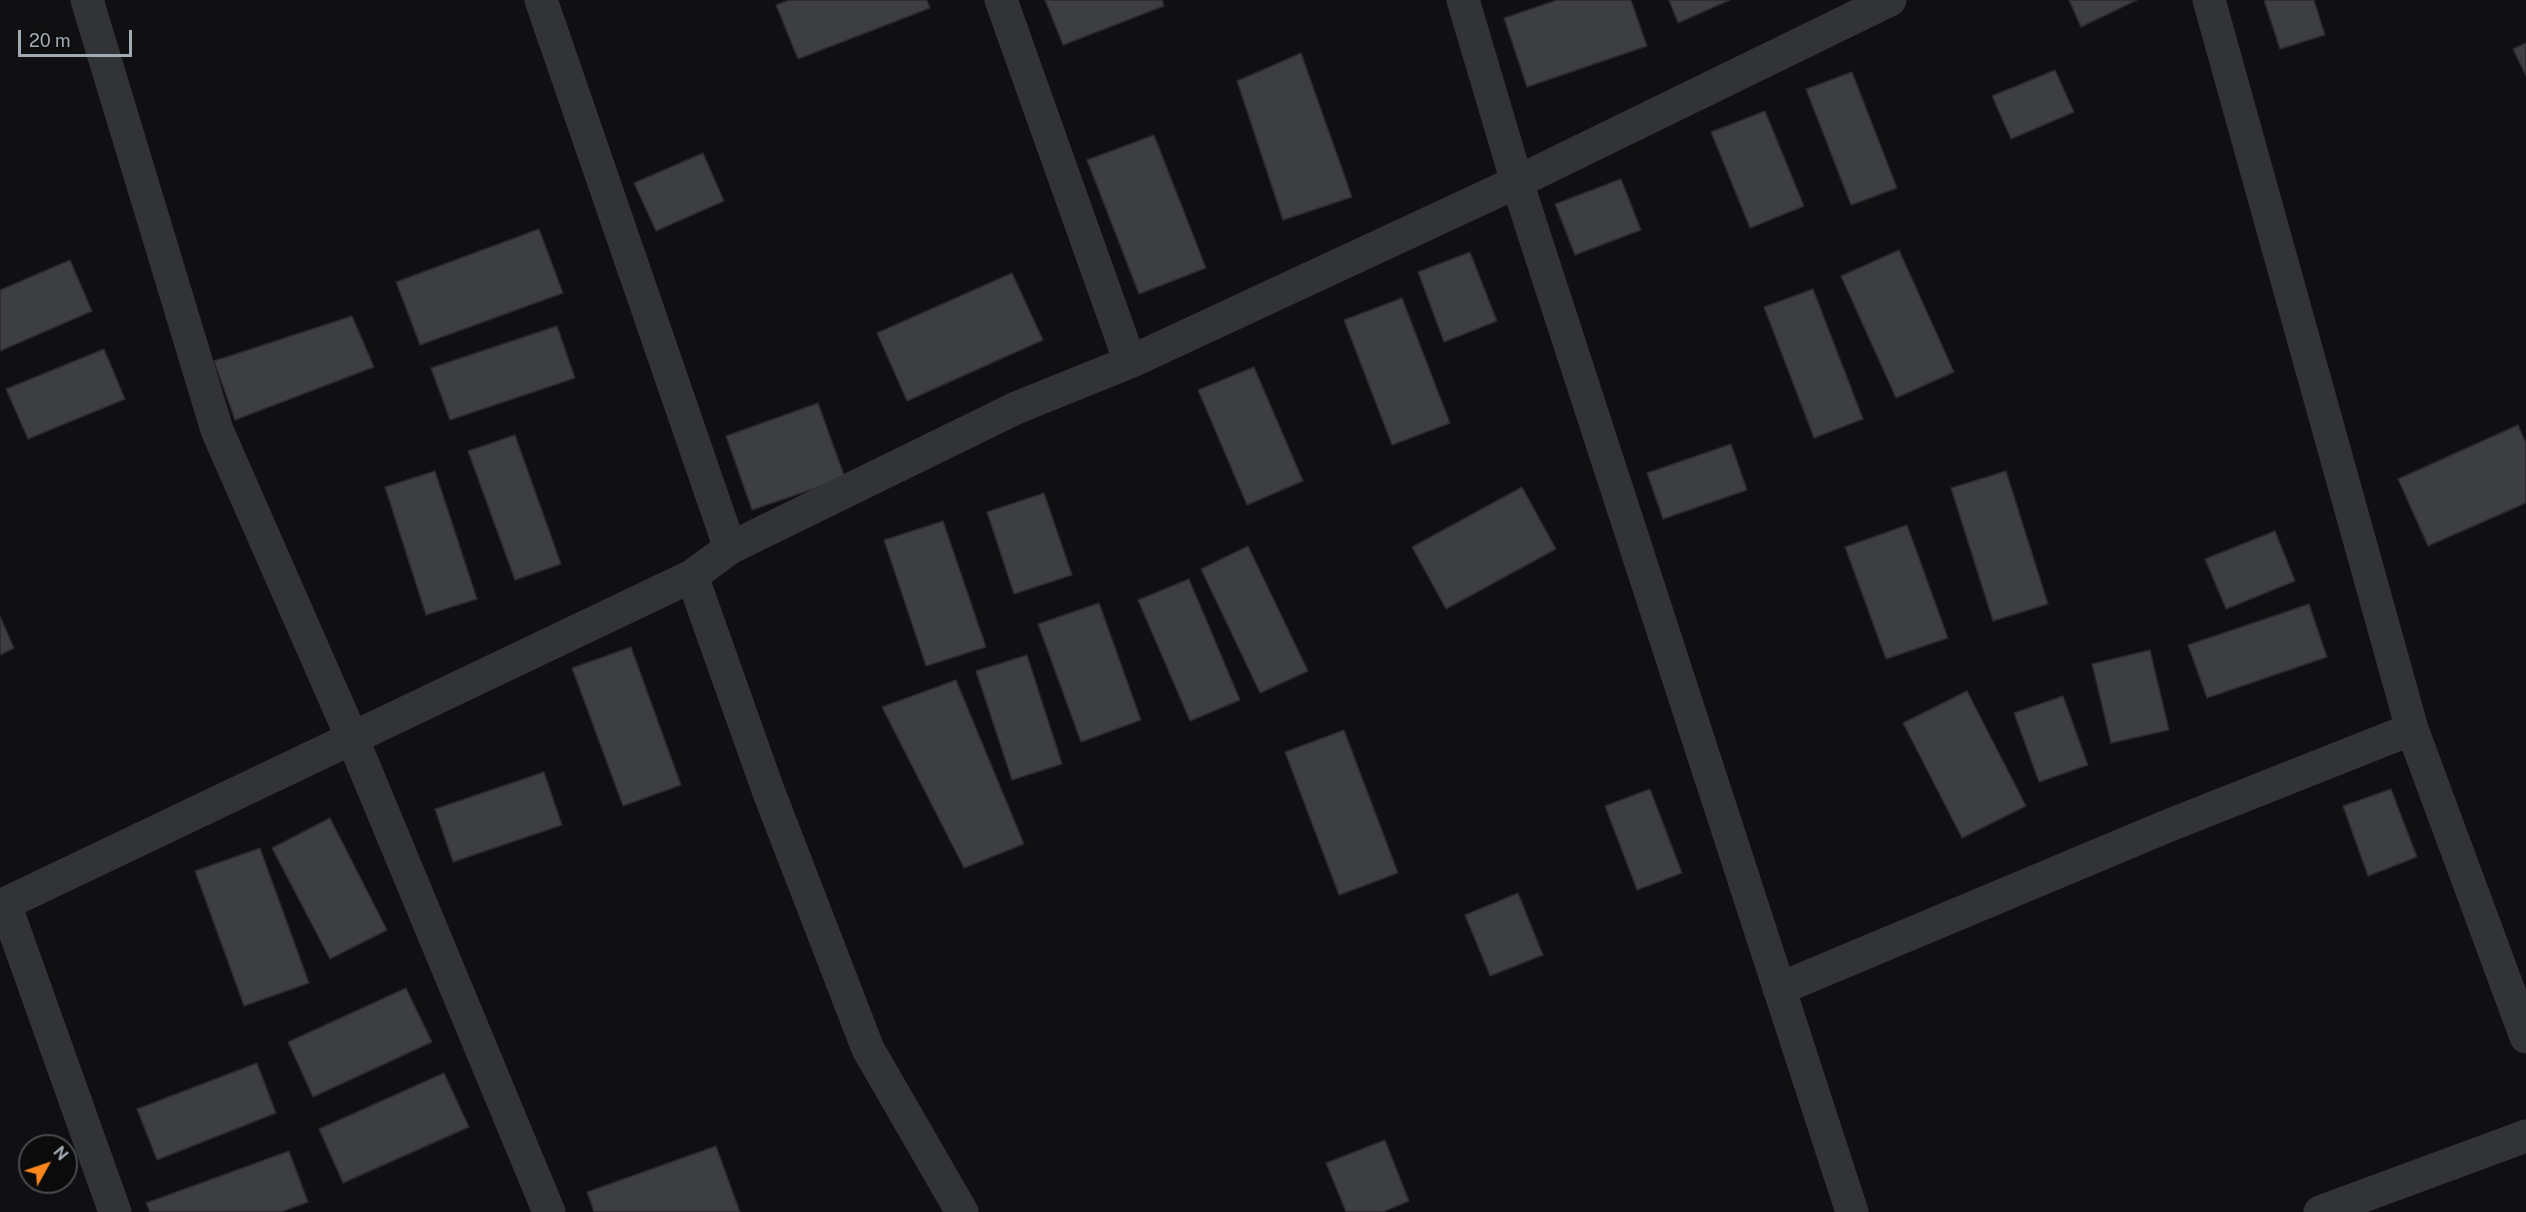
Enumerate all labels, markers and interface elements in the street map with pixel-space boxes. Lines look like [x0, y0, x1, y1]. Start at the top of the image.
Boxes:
scale bar [21, 18, 135, 56]
text: 20 m [29, 30, 71, 51]
north arrow [18, 1134, 78, 1194]
text: N [49, 1142, 72, 1164]

